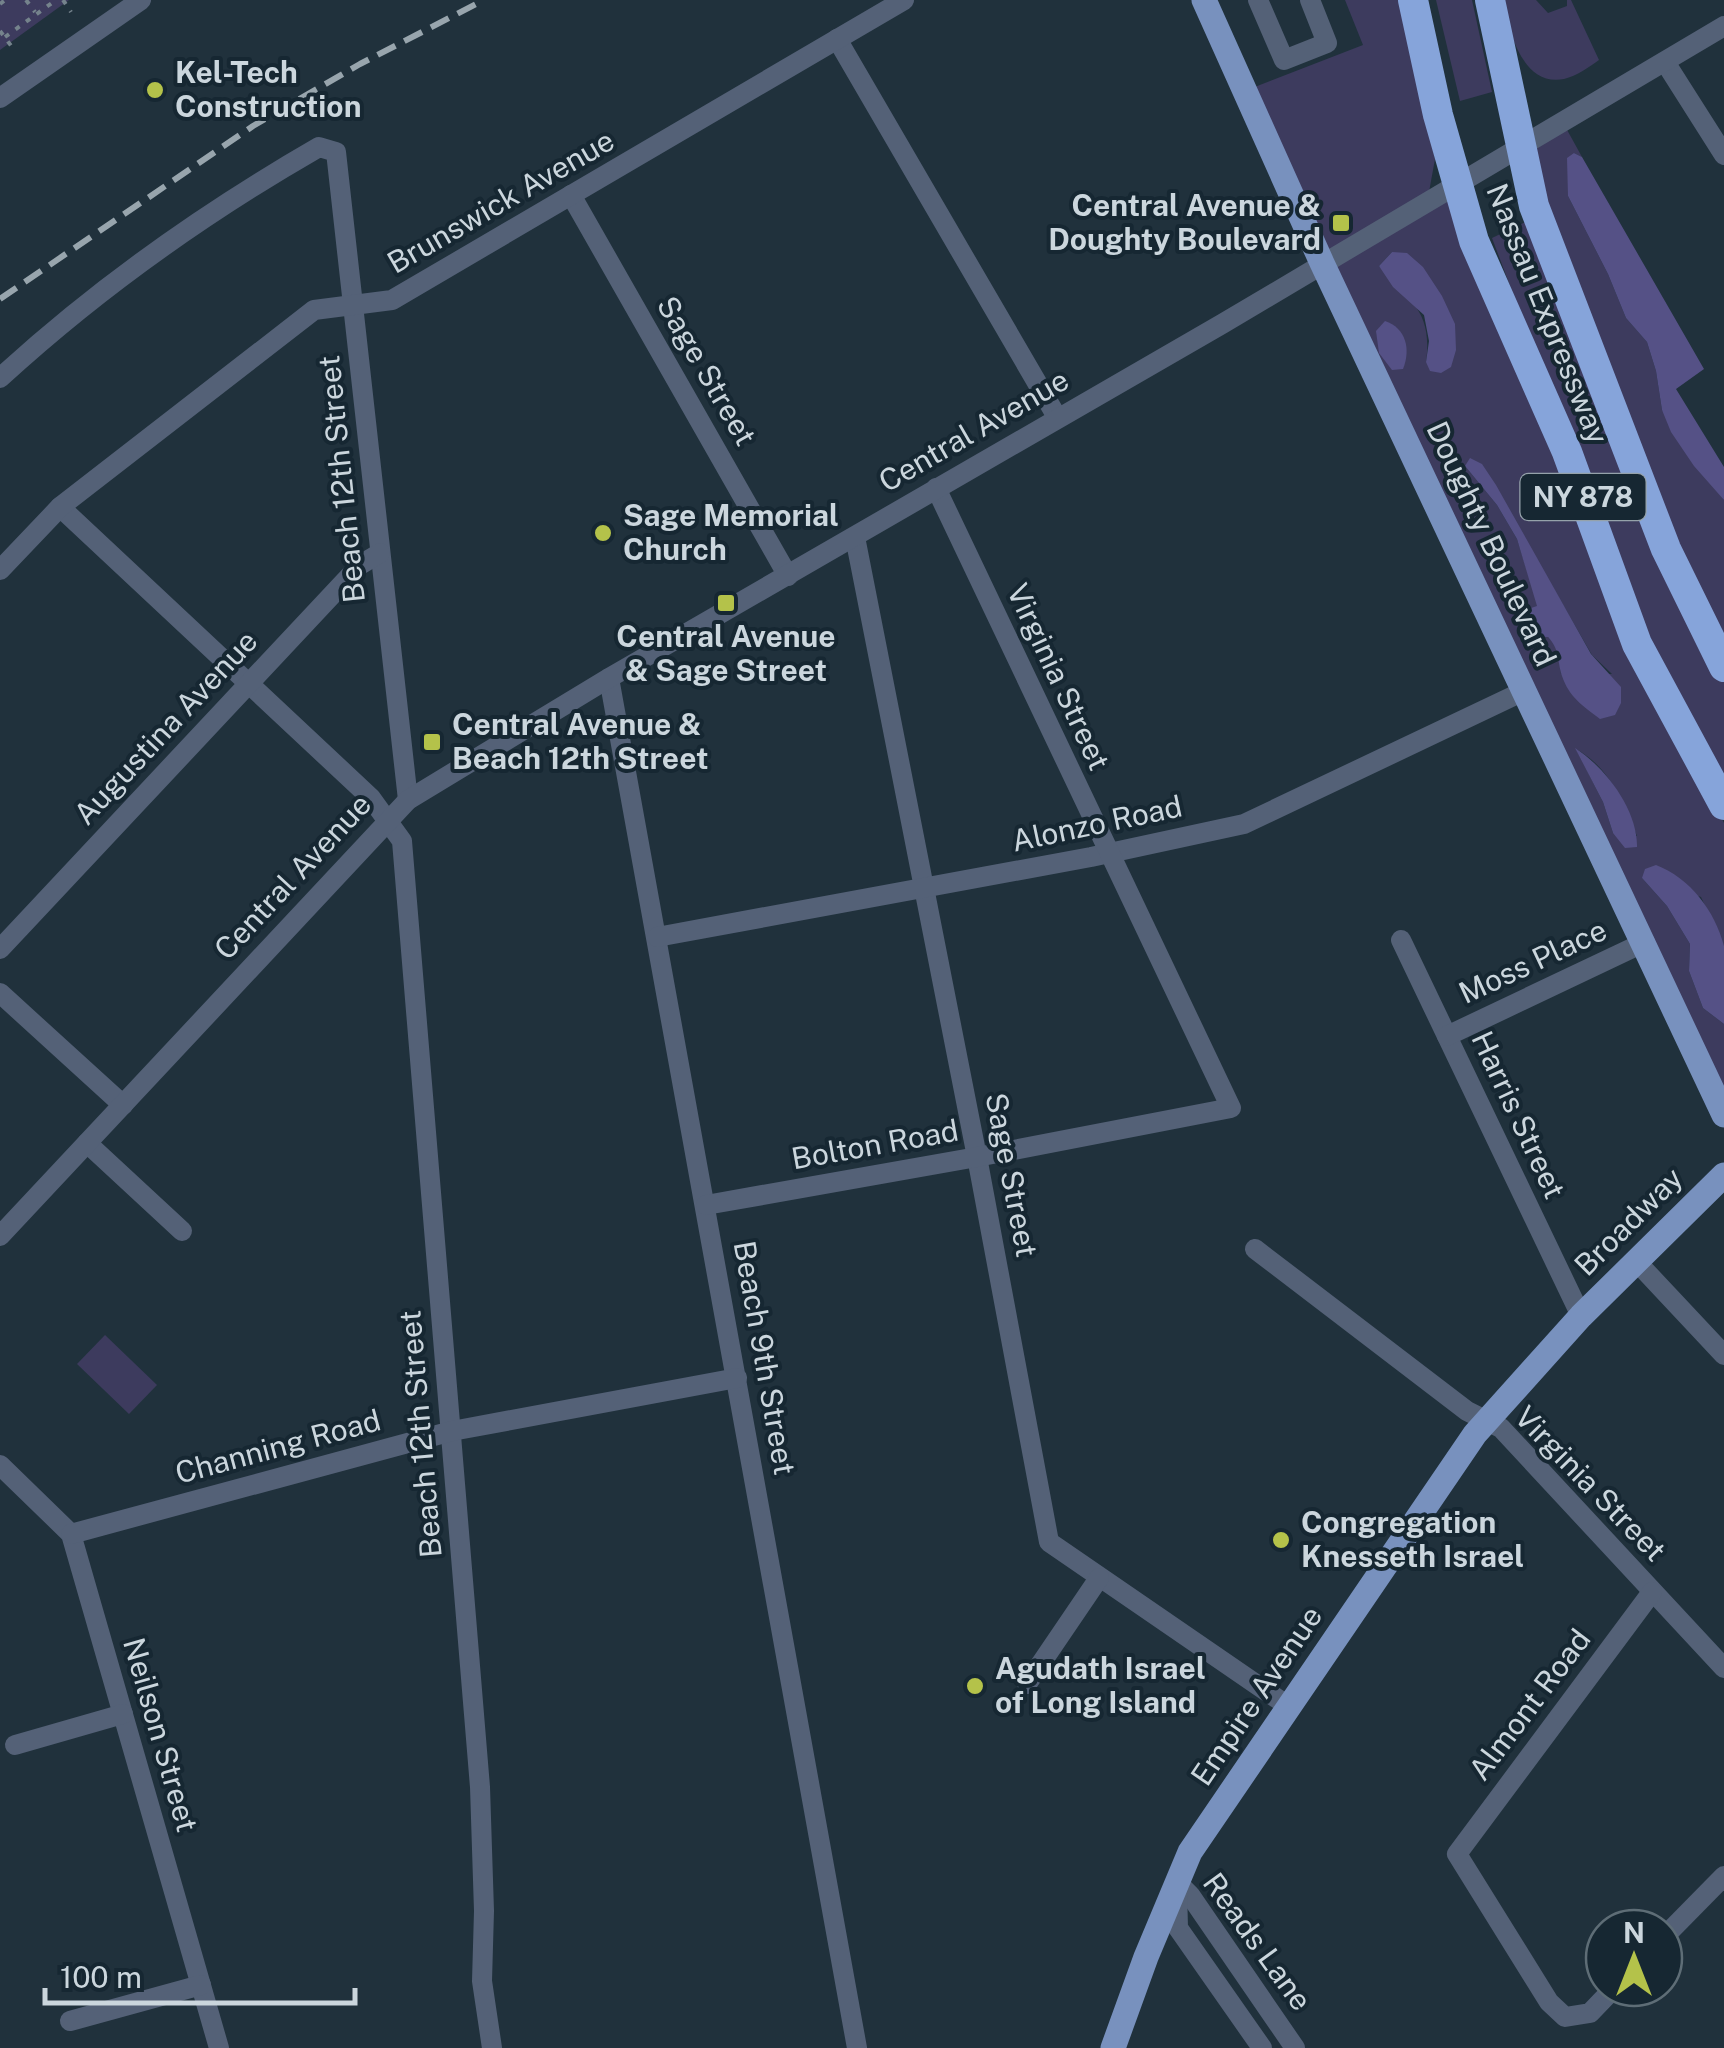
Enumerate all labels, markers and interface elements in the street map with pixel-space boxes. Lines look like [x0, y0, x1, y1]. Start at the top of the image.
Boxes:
place label: Kel-Tech Construction [175, 54, 361, 124]
marker: Kel-Tech Construction [144, 79, 166, 101]
street label: Brunswick Avenue [381, 122, 620, 281]
street label: Nassau Expressway [1479, 178, 1617, 449]
place label: Central Avenue & Doughty Boulevard [1048, 187, 1321, 257]
marker: Central Avenue & Doughty Boulevard [1330, 212, 1352, 234]
street label: Sage Street [650, 289, 764, 452]
street label: Beach 12th Street [310, 354, 372, 604]
street label: Central Avenue [872, 361, 1075, 499]
street label: Doughty Boulevard [1419, 416, 1564, 672]
road number: NY 878 [1520, 474, 1646, 520]
place label: Sage Memorial Church [623, 497, 839, 567]
marker: Sage Memorial Church [592, 522, 614, 544]
street label: Virginia Street [1000, 578, 1118, 776]
marker: Central Avenue & Sage Street [715, 592, 737, 614]
place label: Central Avenue & Sage Street [616, 618, 836, 688]
street label: Augustina Avenue [66, 623, 264, 832]
place label: Central Avenue & Beach 12th Street [452, 706, 708, 776]
marker: Central Avenue & Beach 12th Street [421, 731, 443, 753]
street label: Central Avenue [206, 786, 378, 967]
street label: Alonzo Road [1008, 787, 1185, 859]
street label: Moss Place [1453, 911, 1612, 1011]
street label: Harris Street [1464, 1025, 1573, 1204]
street label: Sage Street [978, 1090, 1046, 1260]
street label: Bolton Road [788, 1112, 961, 1176]
street label: Broadway [1567, 1160, 1690, 1283]
street label: Beach 9th Street [727, 1238, 803, 1478]
street label: Beach 12th Street [391, 1309, 449, 1559]
street label: Virginia Street [1508, 1398, 1674, 1568]
street label: Channing Road [171, 1401, 384, 1491]
place label: Congregation Knesseth Israel [1301, 1504, 1524, 1574]
marker: Congregation Knesseth Israel [1270, 1529, 1292, 1551]
street label: Empire Avenue [1183, 1599, 1329, 1792]
street label: Almont Road [1461, 1622, 1598, 1787]
street label: Neilson Street [116, 1634, 206, 1836]
place label: Agudath Israel of Long Island [995, 1650, 1206, 1720]
marker: Agudath Israel of Long Island [964, 1675, 986, 1697]
street label: Reads Lane [1196, 1866, 1320, 2017]
north arrow [1584, 1908, 1684, 2008]
text: N [1623, 1916, 1645, 1949]
scale bar [45, 1943, 355, 2005]
text: 100 m [60, 1959, 142, 1995]

